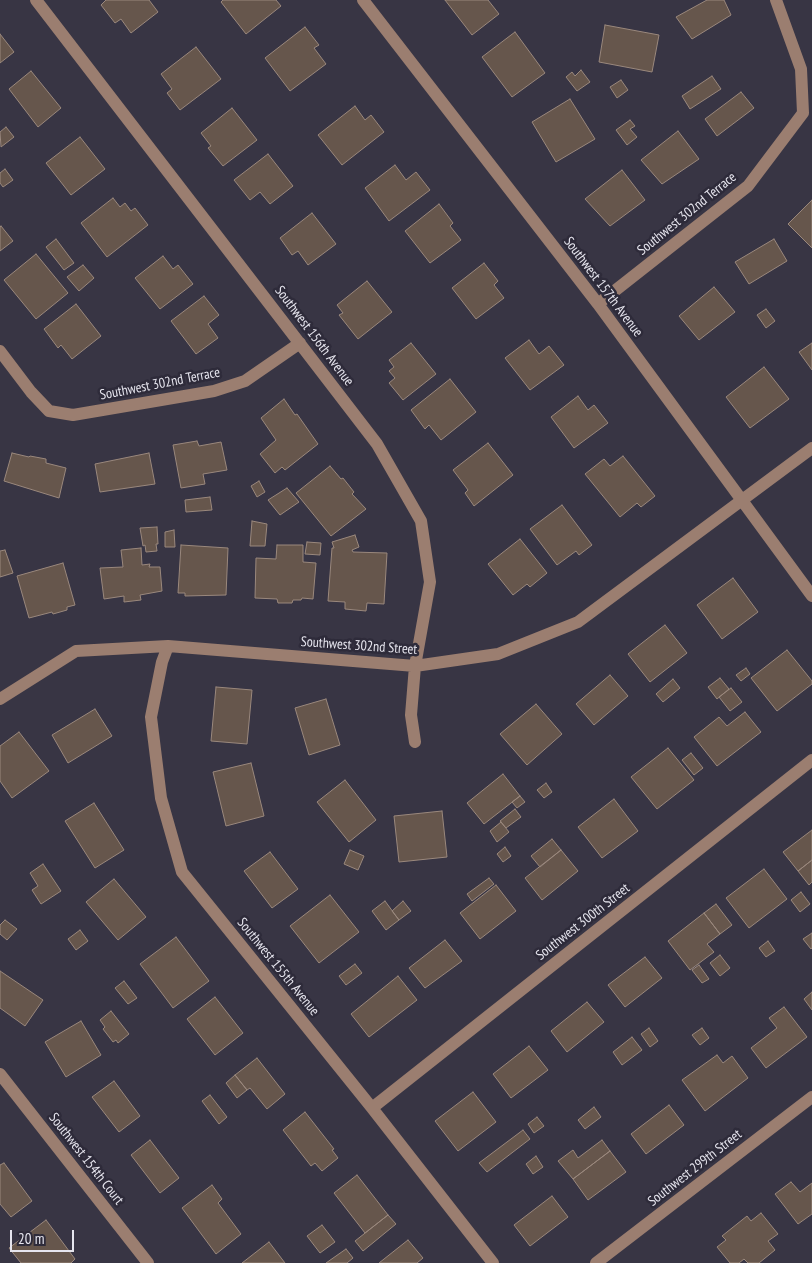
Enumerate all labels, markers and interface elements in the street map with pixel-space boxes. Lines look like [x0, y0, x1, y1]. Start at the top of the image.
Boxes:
street label: Southwest 302nd Terrace [634, 169, 740, 259]
street label: Southwest 157th Avenue [560, 234, 646, 340]
street label: Southwest 156th Avenue [271, 283, 357, 389]
street label: Southwest 302nd Terrace [98, 364, 222, 404]
street label: Southwest 302nd Street [300, 634, 418, 658]
street label: Southwest 300th Street [533, 880, 633, 964]
street label: Southwest 155th Avenue [233, 915, 323, 1019]
street label: Southwest 154th Court [45, 1110, 127, 1208]
street label: Southwest 299th Street [645, 1126, 745, 1210]
scale bar [12, 1220, 76, 1252]
text: 20 m [18, 1229, 44, 1248]

